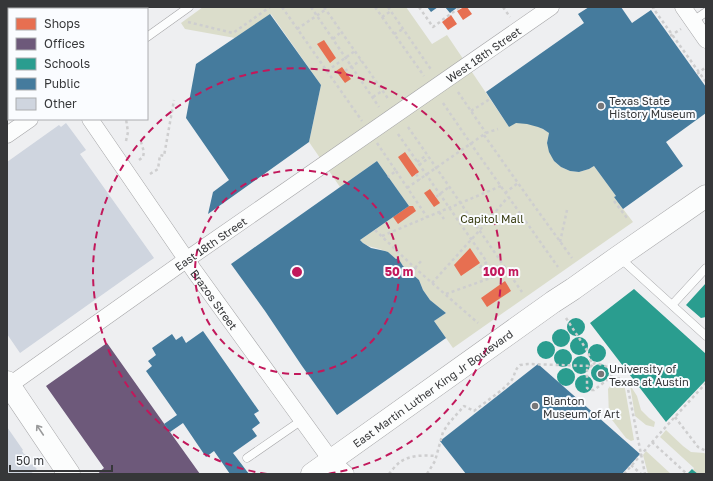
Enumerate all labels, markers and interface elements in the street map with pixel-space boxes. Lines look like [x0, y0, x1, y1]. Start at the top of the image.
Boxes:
legend [8, 8, 148, 120]
text: Shops [44, 16, 80, 31]
street label: West 18th Street [443, 24, 523, 84]
text: Offices [44, 36, 85, 51]
text: Schools [44, 56, 90, 71]
text: Public [44, 76, 81, 91]
place label: Texas State History Museum [609, 94, 695, 120]
text: Other [44, 96, 77, 111]
marker: Texas State History Museum [596, 101, 606, 111]
park label: Capitol Mall [460, 212, 524, 225]
street label: East 18th Street [172, 214, 249, 273]
text: 50 m [385, 264, 413, 279]
text: 100 m [483, 264, 519, 279]
centre of rings [290, 265, 304, 279]
street label: Brazos Street [188, 266, 241, 332]
street label: East Martin Luther King Jr Boulevard [350, 327, 515, 450]
place label: University of Texas at Austin [609, 362, 689, 388]
marker: University of Texas at Austin [596, 369, 606, 379]
place label: Blanton Museum of Art [543, 394, 620, 420]
marker: Blanton Museum of Art [530, 401, 540, 411]
one-way arrow [36, 425, 44, 436]
scale bar [10, 447, 112, 473]
text: 50 m [16, 453, 44, 468]

